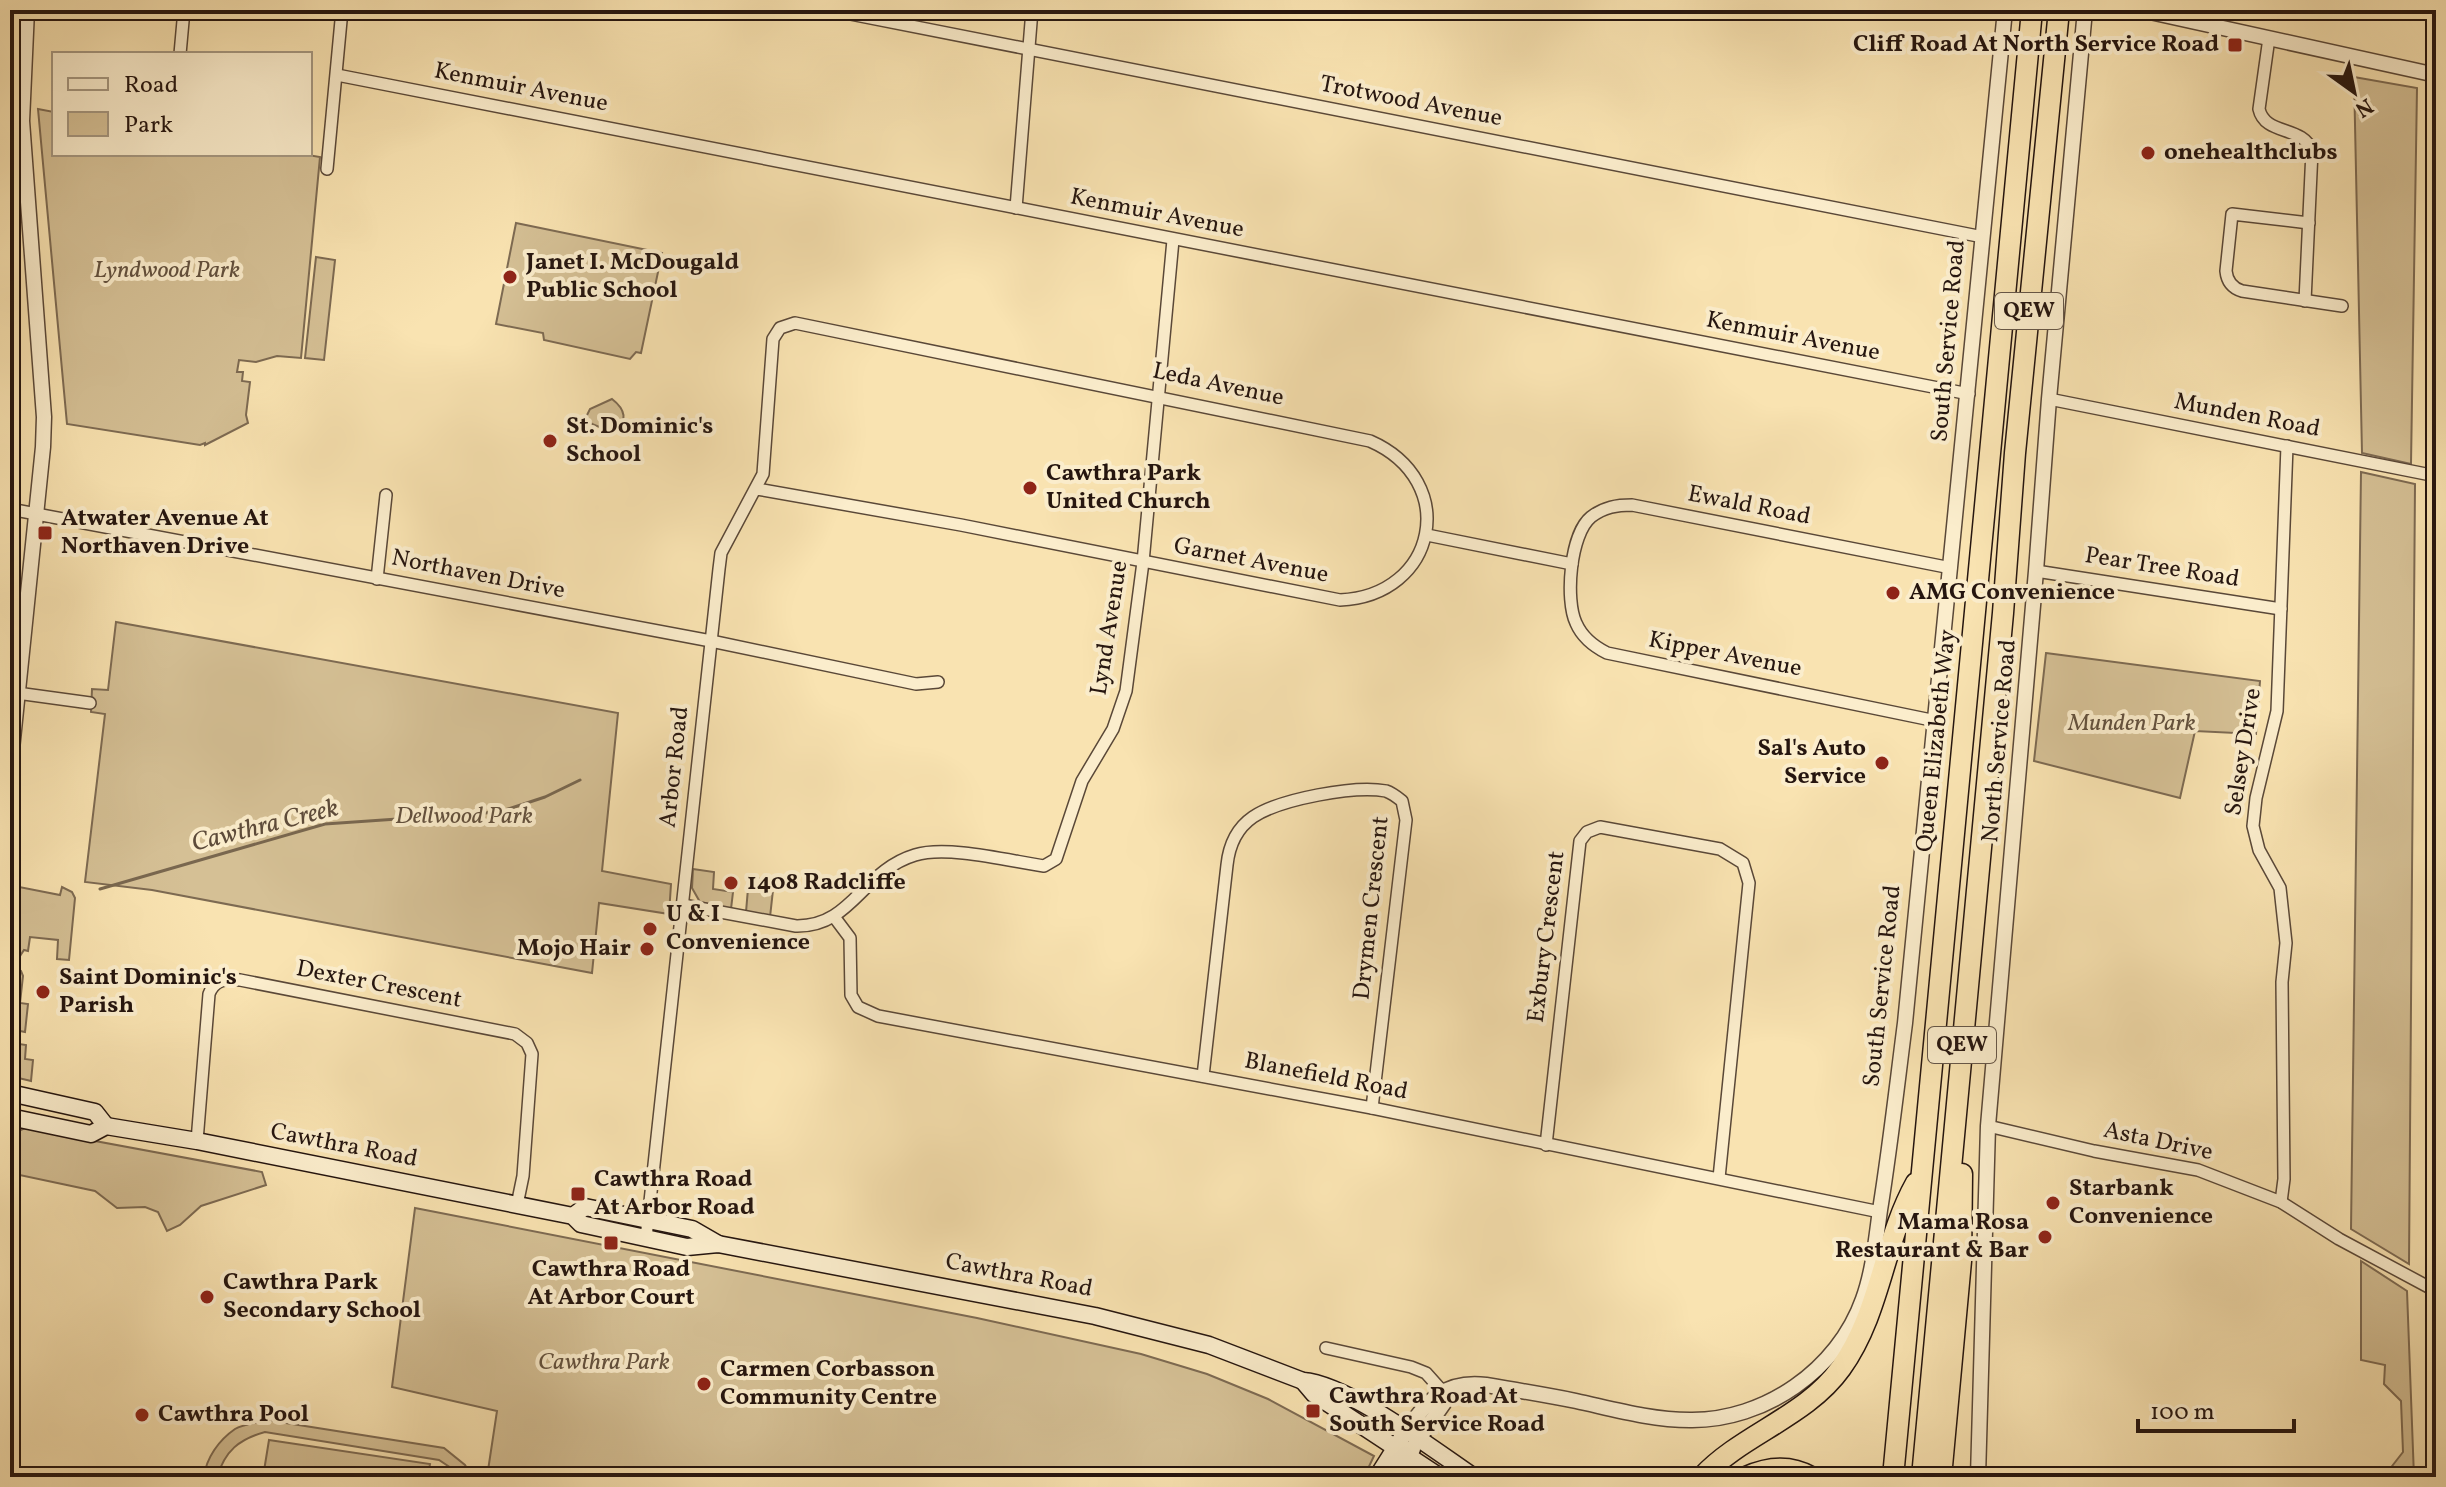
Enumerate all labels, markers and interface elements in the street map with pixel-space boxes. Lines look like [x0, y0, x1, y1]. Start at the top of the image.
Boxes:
place label: Cliff Road At North Service Road [1853, 28, 2219, 62]
marker: Cliff Road At North Service Road [2226, 36, 2244, 54]
legend [52, 52, 312, 156]
north arrow [2314, 52, 2394, 132]
street label: Kenmuir Avenue [431, 54, 611, 122]
street label: Trotwood Avenue [1317, 68, 1505, 136]
text: Road [124, 69, 178, 103]
text: N [2348, 89, 2379, 124]
text: Park [124, 109, 173, 143]
place label: onehealthclubs [2164, 136, 2338, 170]
marker: onehealthclubs [2139, 144, 2157, 162]
street label: Kenmuir Avenue [1067, 180, 1247, 248]
street label: South Service Road [1923, 239, 1975, 443]
place label: Janet I. McDougald Public School [525, 246, 740, 308]
park label: Lyndwood Park [94, 254, 240, 288]
marker: Janet I. McDougald Public School [501, 268, 519, 286]
road number: QEW [1995, 293, 2063, 329]
street label: Kenmuir Avenue [1703, 303, 1883, 371]
street label: Leda Avenue [1149, 354, 1287, 416]
street label: Munden Road [2171, 385, 2323, 447]
place label: St. Dominic's School [566, 410, 713, 472]
marker: St. Dominic's School [541, 432, 559, 450]
place label: Cawthra Park United Church [1046, 457, 1211, 519]
street label: Ewald Road [1685, 477, 1813, 535]
marker: Cawthra Park United Church [1021, 479, 1039, 497]
place label: Atwater Avenue At Northaven Drive [61, 502, 269, 564]
marker: Atwater Avenue At Northaven Drive [36, 524, 54, 542]
street label: Garnet Avenue [1171, 529, 1331, 593]
street label: Pear Tree Road [2082, 539, 2242, 597]
street label: Northaven Drive [388, 542, 568, 608]
street label: Lynd Avenue [1083, 558, 1137, 698]
place label: AMG Convenience [1909, 576, 2115, 610]
marker: AMG Convenience [1884, 584, 1902, 602]
street label: Kipper Avenue [1645, 623, 1805, 687]
street label: Queen Elizabeth Way [1908, 628, 1966, 854]
street label: North Service Road [1974, 638, 2026, 844]
street label: Selsey Drive [2217, 686, 2271, 818]
street label: Arbor Road [652, 705, 698, 829]
park label: Munden Park [2067, 707, 2196, 741]
place label: Sal's Auto Service [1757, 732, 1866, 794]
marker: Sal's Auto Service [1873, 754, 1891, 772]
water label: Cawthra Creek [188, 790, 342, 862]
park label: Dellwood Park [395, 800, 533, 834]
street label: Drymen Crescent [1345, 814, 1399, 1002]
street label: Exbury Crescent [1520, 849, 1574, 1025]
place label: 1408 Radcliffe [747, 866, 906, 900]
marker: 1408 Radcliffe [722, 874, 740, 892]
street label: South Service Road [1855, 883, 1911, 1089]
place label: U & I Convenience [666, 898, 810, 960]
marker: U & I Convenience [641, 920, 659, 938]
place label: Mojo Hair [517, 932, 631, 966]
marker: Mojo Hair [638, 940, 656, 958]
street label: Dexter Crescent [293, 952, 465, 1018]
place label: Saint Dominic's Parish [59, 961, 237, 1023]
marker: Saint Dominic's Parish [34, 983, 52, 1001]
road number: QEW [1928, 1027, 1996, 1063]
street label: Blanefield Road [1241, 1044, 1411, 1110]
street label: Asta Drive [2100, 1114, 2216, 1170]
street label: Cawthra Road [268, 1115, 420, 1177]
place label: Cawthra Road At Arbor Road [594, 1163, 755, 1225]
place label: Starbank Convenience [2069, 1172, 2213, 1234]
marker: Cawthra Road At Arbor Road [569, 1185, 587, 1203]
marker: Starbank Convenience [2044, 1194, 2062, 1212]
place label: Mama Rosa Restaurant & Bar [1835, 1206, 2029, 1268]
marker: Mama Rosa Restaurant & Bar [2036, 1228, 2054, 1246]
marker: Cawthra Road At Arbor Court [602, 1234, 620, 1252]
street label: Cawthra Road [943, 1245, 1095, 1307]
place label: Cawthra Road At Arbor Court [528, 1253, 694, 1315]
place label: Cawthra Park Secondary School [223, 1266, 421, 1328]
marker: Cawthra Park Secondary School [198, 1288, 216, 1306]
park label: Cawthra Park [538, 1346, 670, 1380]
place label: Carmen Corbasson Community Centre [720, 1353, 937, 1415]
marker: Carmen Corbasson Community Centre [695, 1375, 713, 1393]
place label: Cawthra Road At South Service Road [1329, 1380, 1545, 1442]
scale bar [2138, 1383, 2294, 1433]
text: 100 m [2150, 1396, 2215, 1430]
place label: Cawthra Pool [158, 1398, 309, 1432]
marker: Cawthra Road At South Service Road [1304, 1402, 1322, 1420]
marker: Cawthra Pool [133, 1406, 151, 1424]

